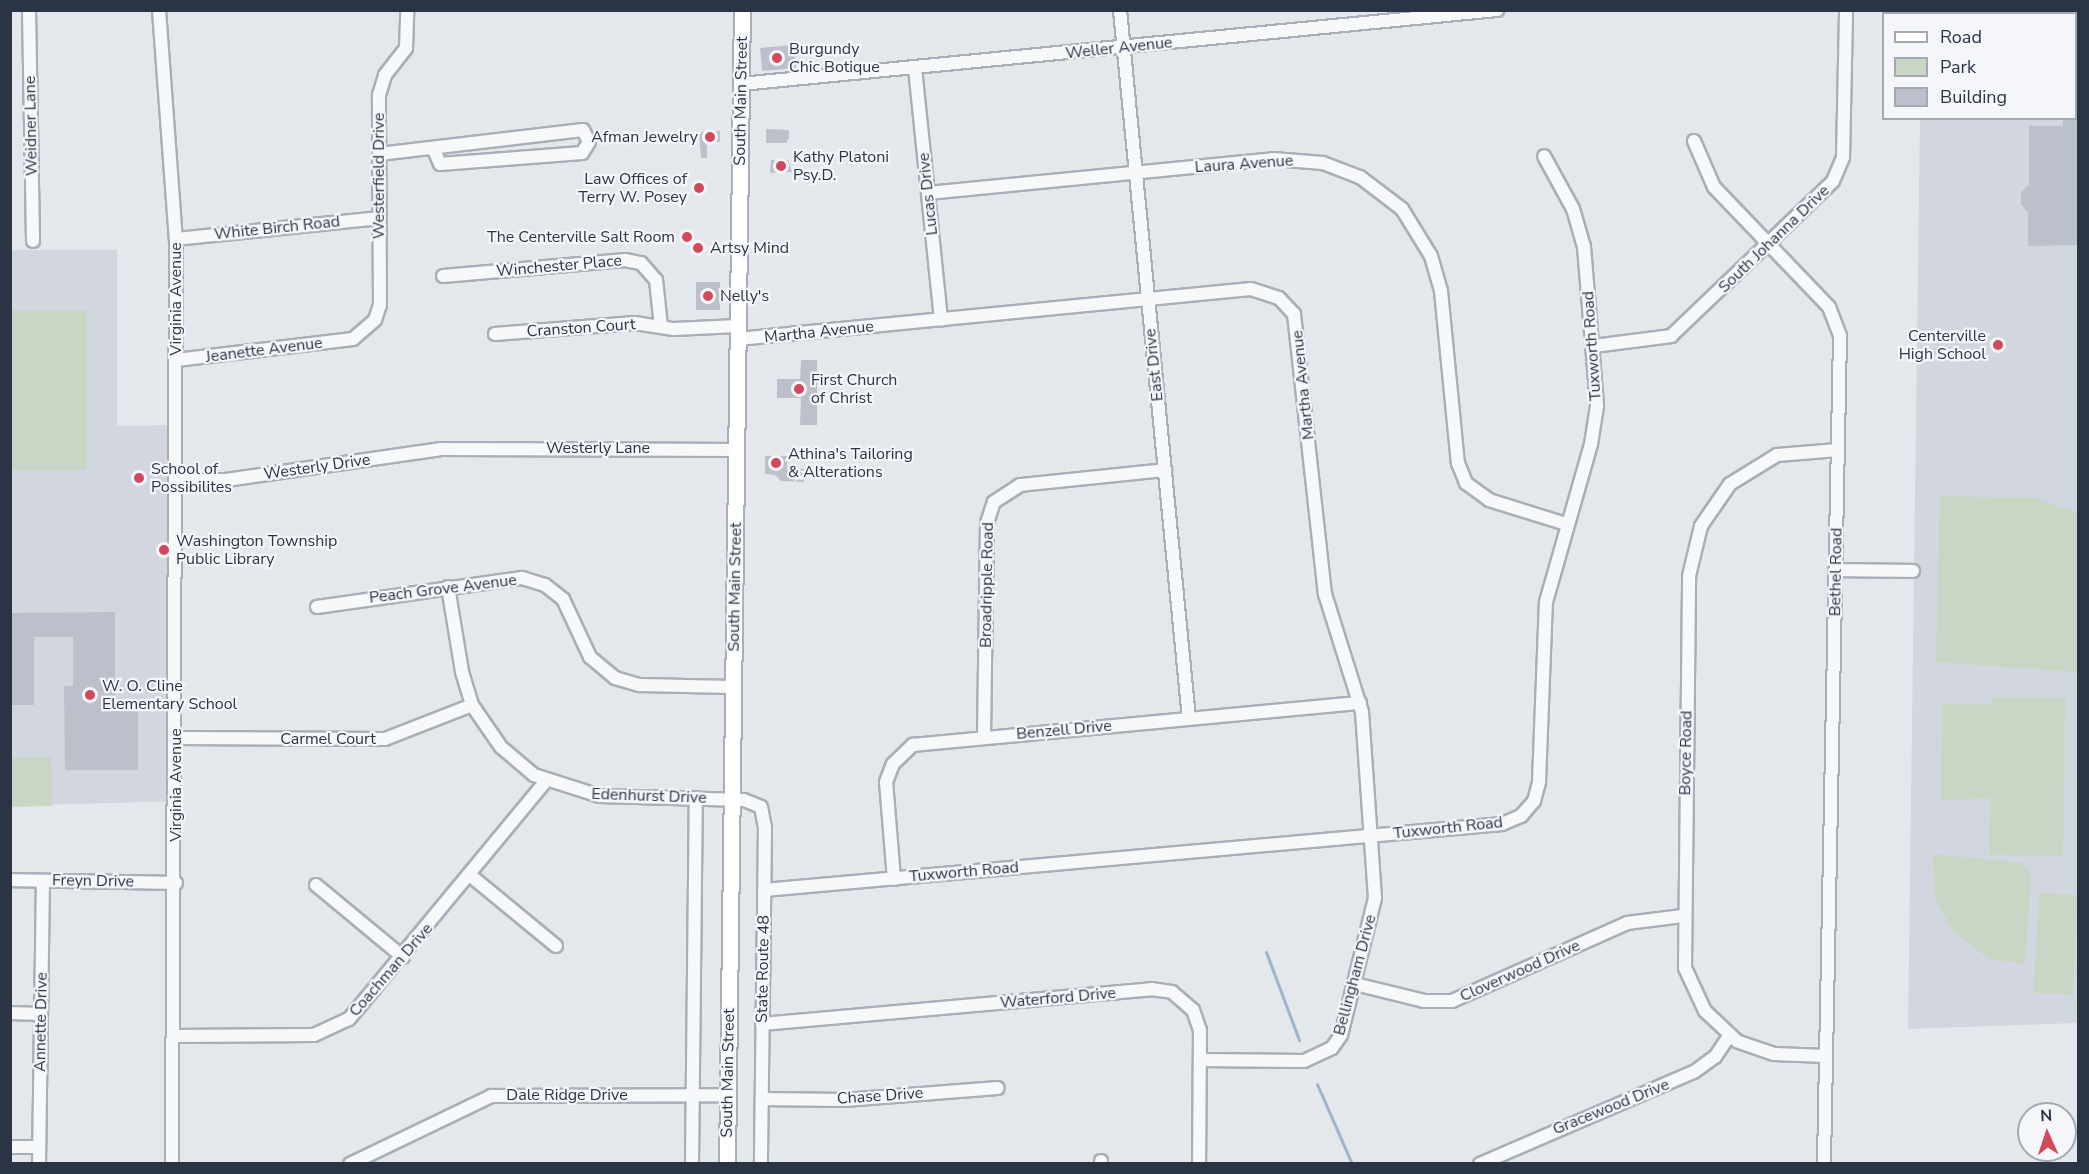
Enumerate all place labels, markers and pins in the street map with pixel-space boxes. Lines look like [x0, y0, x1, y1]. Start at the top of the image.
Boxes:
place label: Burgundy Chic Botique [789, 39, 880, 77]
marker: Burgundy Chic Botique [770, 51, 784, 65]
place label: Afman Jewelry [591, 127, 698, 147]
marker: Afman Jewelry [703, 130, 717, 144]
place label: Kathy Platoni Psy.D. [793, 147, 889, 185]
marker: Kathy Platoni Psy.D. [774, 159, 788, 173]
place label: Law Offices of Terry W. Posey [578, 169, 687, 207]
marker: Law Offices of Terry W. Posey [692, 181, 706, 195]
place label: The Centerville Salt Room [487, 227, 675, 247]
marker: The Centerville Salt Room [680, 230, 694, 244]
place label: Artsy Mind [710, 238, 789, 258]
marker: Artsy Mind [691, 241, 705, 255]
place label: Nelly's [720, 286, 769, 306]
marker: Nelly's [701, 289, 715, 303]
place label: Centerville High School [1899, 326, 1986, 364]
marker: Centerville High School [1991, 338, 2005, 352]
place label: First Church of Christ [811, 370, 897, 408]
marker: First Church of Christ [792, 382, 806, 396]
place label: Athina's Tailoring & Alterations [788, 444, 913, 482]
marker: Athina's Tailoring & Alterations [769, 456, 783, 470]
place label: School of Possibilites [151, 459, 232, 497]
marker: School of Possibilites [132, 471, 146, 485]
place label: Washington Township Public Library [176, 531, 337, 569]
marker: Washington Township Public Library [157, 543, 171, 557]
place label: W. O. Cline Elementary School [102, 676, 237, 714]
marker: W. O. Cline Elementary School [83, 688, 97, 702]

